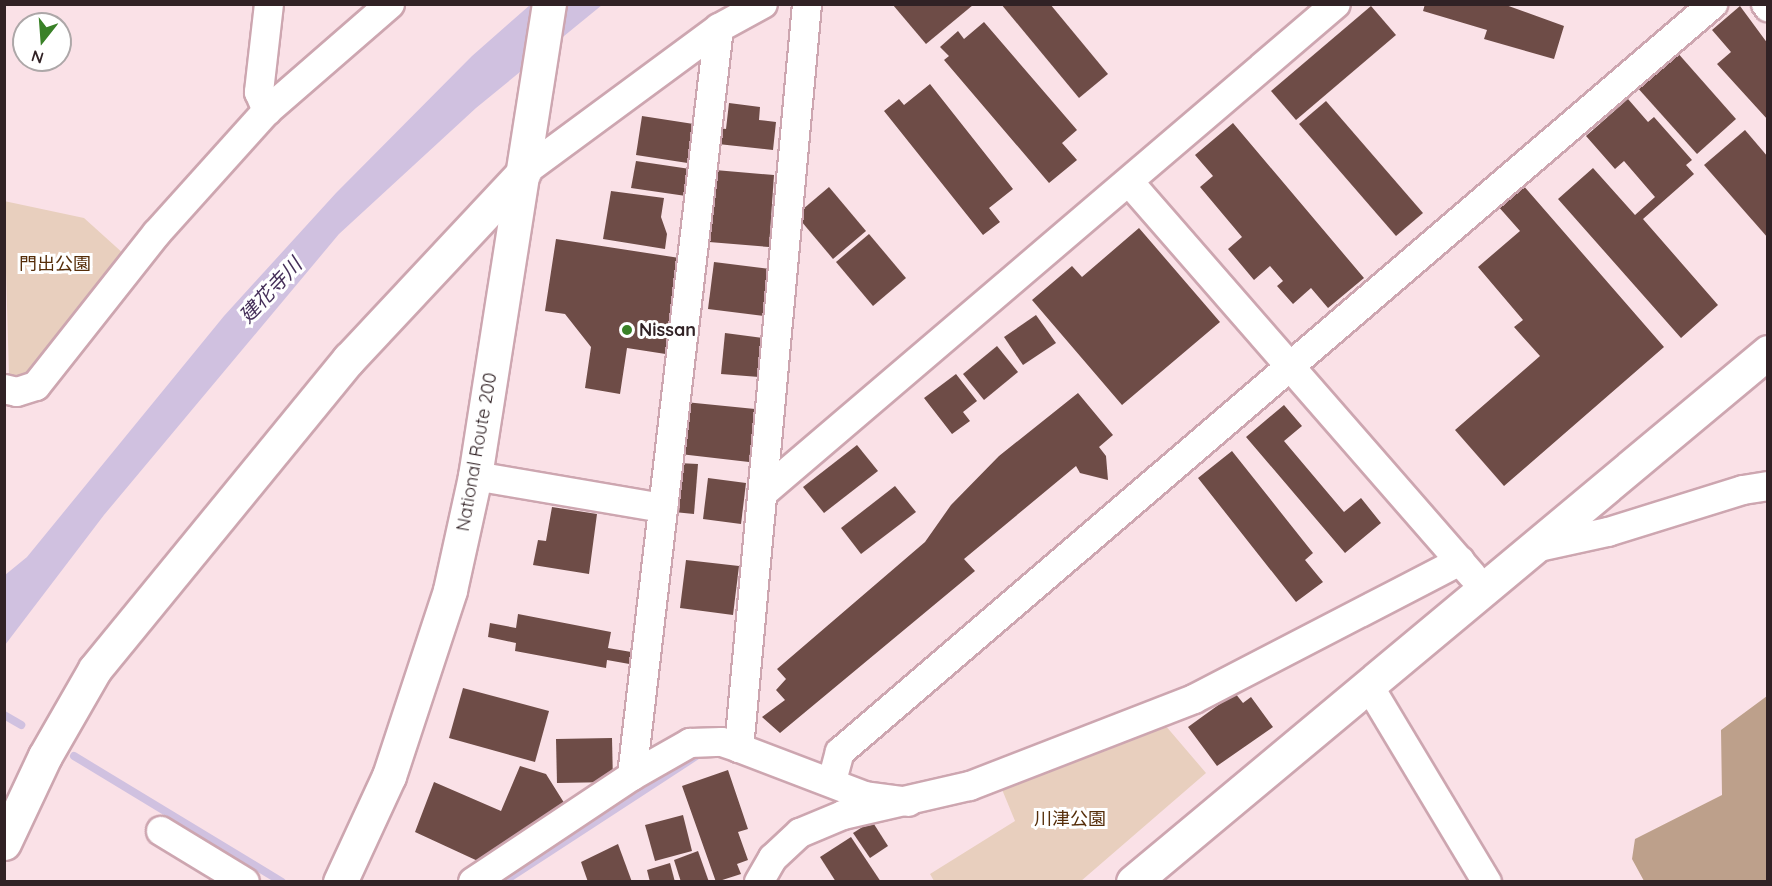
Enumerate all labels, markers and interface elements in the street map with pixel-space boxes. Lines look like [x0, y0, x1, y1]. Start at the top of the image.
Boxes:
north arrow [12, 12, 72, 72]
text: N [29, 46, 46, 69]
park label: 門出公園 [19, 253, 91, 275]
water label: 建花寺川 [234, 253, 306, 327]
place label: Nissan [639, 319, 696, 341]
marker: Nissan [620, 323, 634, 337]
street label: National Route 200 [452, 371, 502, 533]
park label: 川津公園 [1034, 808, 1106, 830]

